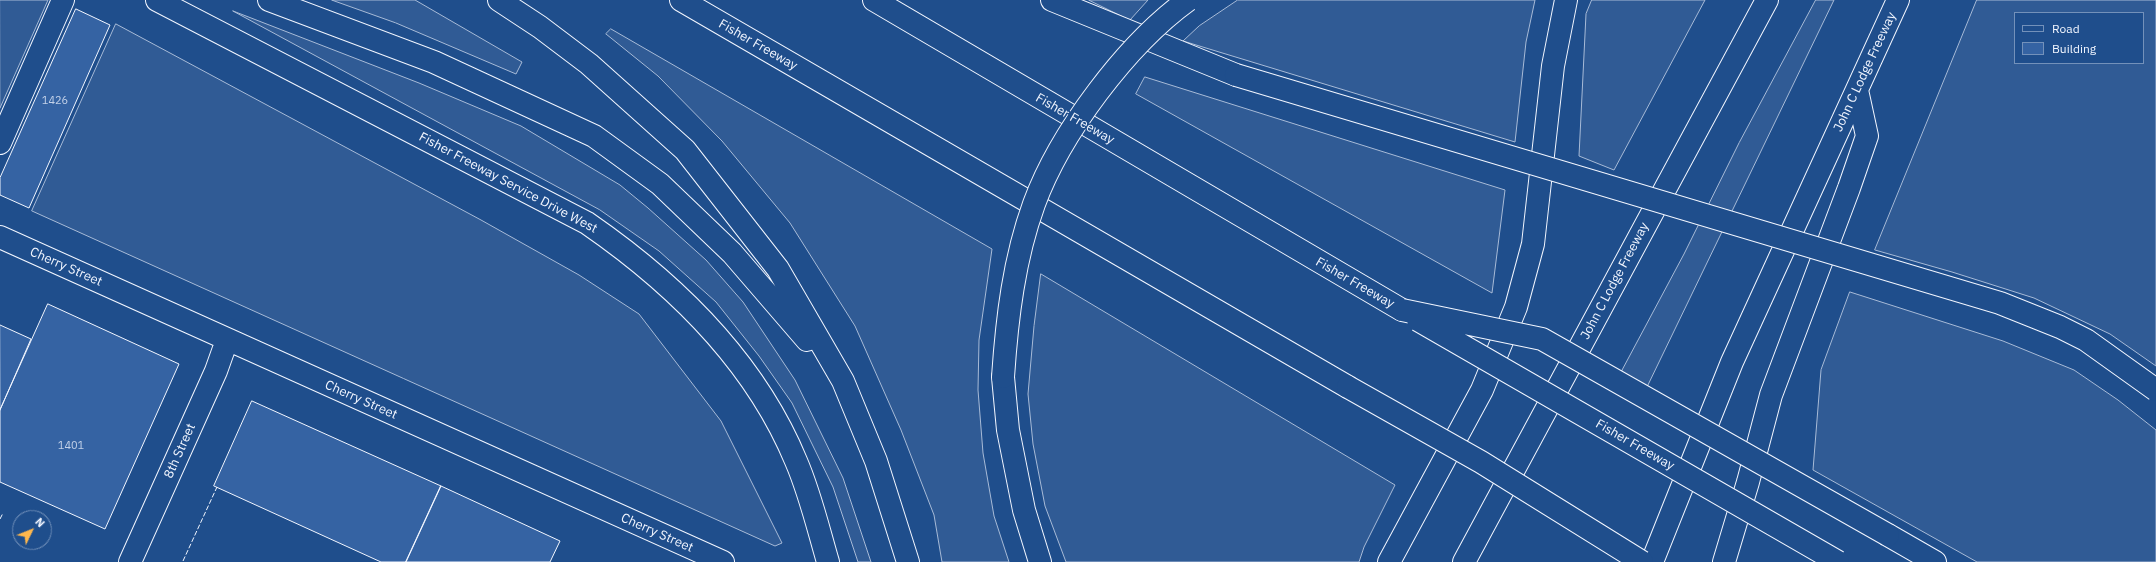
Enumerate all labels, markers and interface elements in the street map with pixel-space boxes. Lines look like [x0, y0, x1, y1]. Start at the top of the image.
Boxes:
street label: John C Lodge Freeway [1830, 10, 1900, 134]
legend [2014, 12, 2144, 64]
street label: Fisher Freeway [716, 16, 800, 74]
text: Road [2052, 21, 2080, 36]
text: Building [2052, 41, 2096, 56]
street label: Fisher Freeway [1033, 90, 1117, 148]
house number: 1426 [42, 94, 68, 108]
street label: Fisher Freeway Service Drive West [416, 129, 600, 237]
street label: John C Lodge Freeway [1578, 220, 1652, 342]
street label: Cherry Street [27, 244, 105, 290]
street label: Fisher Freeway [1313, 254, 1397, 312]
street label: Cherry Street [322, 377, 400, 423]
street label: Fisher Freeway [1593, 416, 1677, 474]
street label: 8th Street [161, 421, 199, 481]
house number: 1401 [58, 439, 84, 453]
north arrow [12, 510, 52, 550]
street label: Cherry Street [618, 510, 696, 556]
text: N [32, 515, 48, 530]

